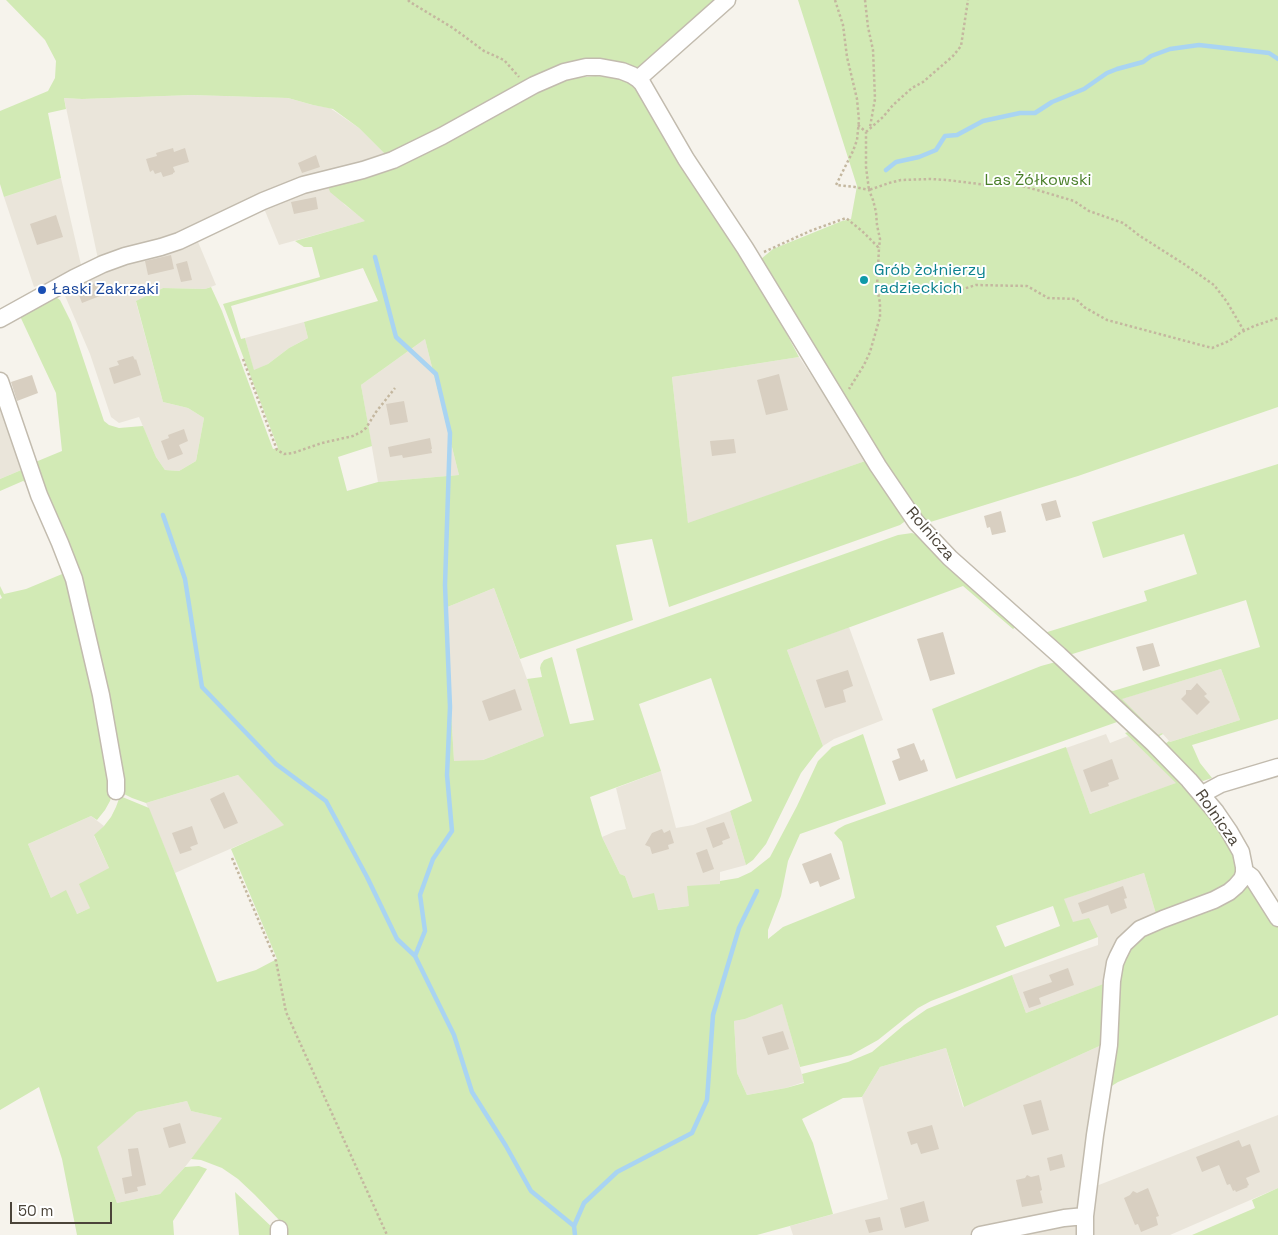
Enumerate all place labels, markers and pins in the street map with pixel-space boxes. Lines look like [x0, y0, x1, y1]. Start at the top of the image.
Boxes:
place label: Grób żołnierzy radzieckich [874, 261, 986, 299]
marker: Grób żołnierzy radzieckich [858, 274, 870, 286]
place label: Łaski Zakrzaki [52, 280, 159, 300]
marker: Łaski Zakrzaki [36, 284, 48, 296]

